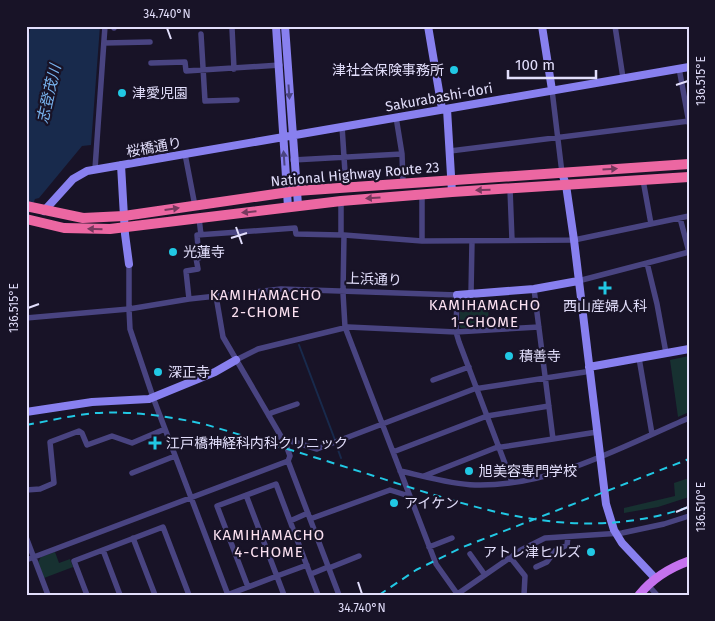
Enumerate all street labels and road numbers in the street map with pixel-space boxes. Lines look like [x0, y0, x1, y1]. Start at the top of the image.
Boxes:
street label: Sakurabashi-dori [384, 80, 494, 115]
street label: 桜橋通り [125, 134, 183, 161]
street label: National Highway Route 23 [270, 159, 440, 190]
street label: 上浜通り [346, 270, 402, 289]

